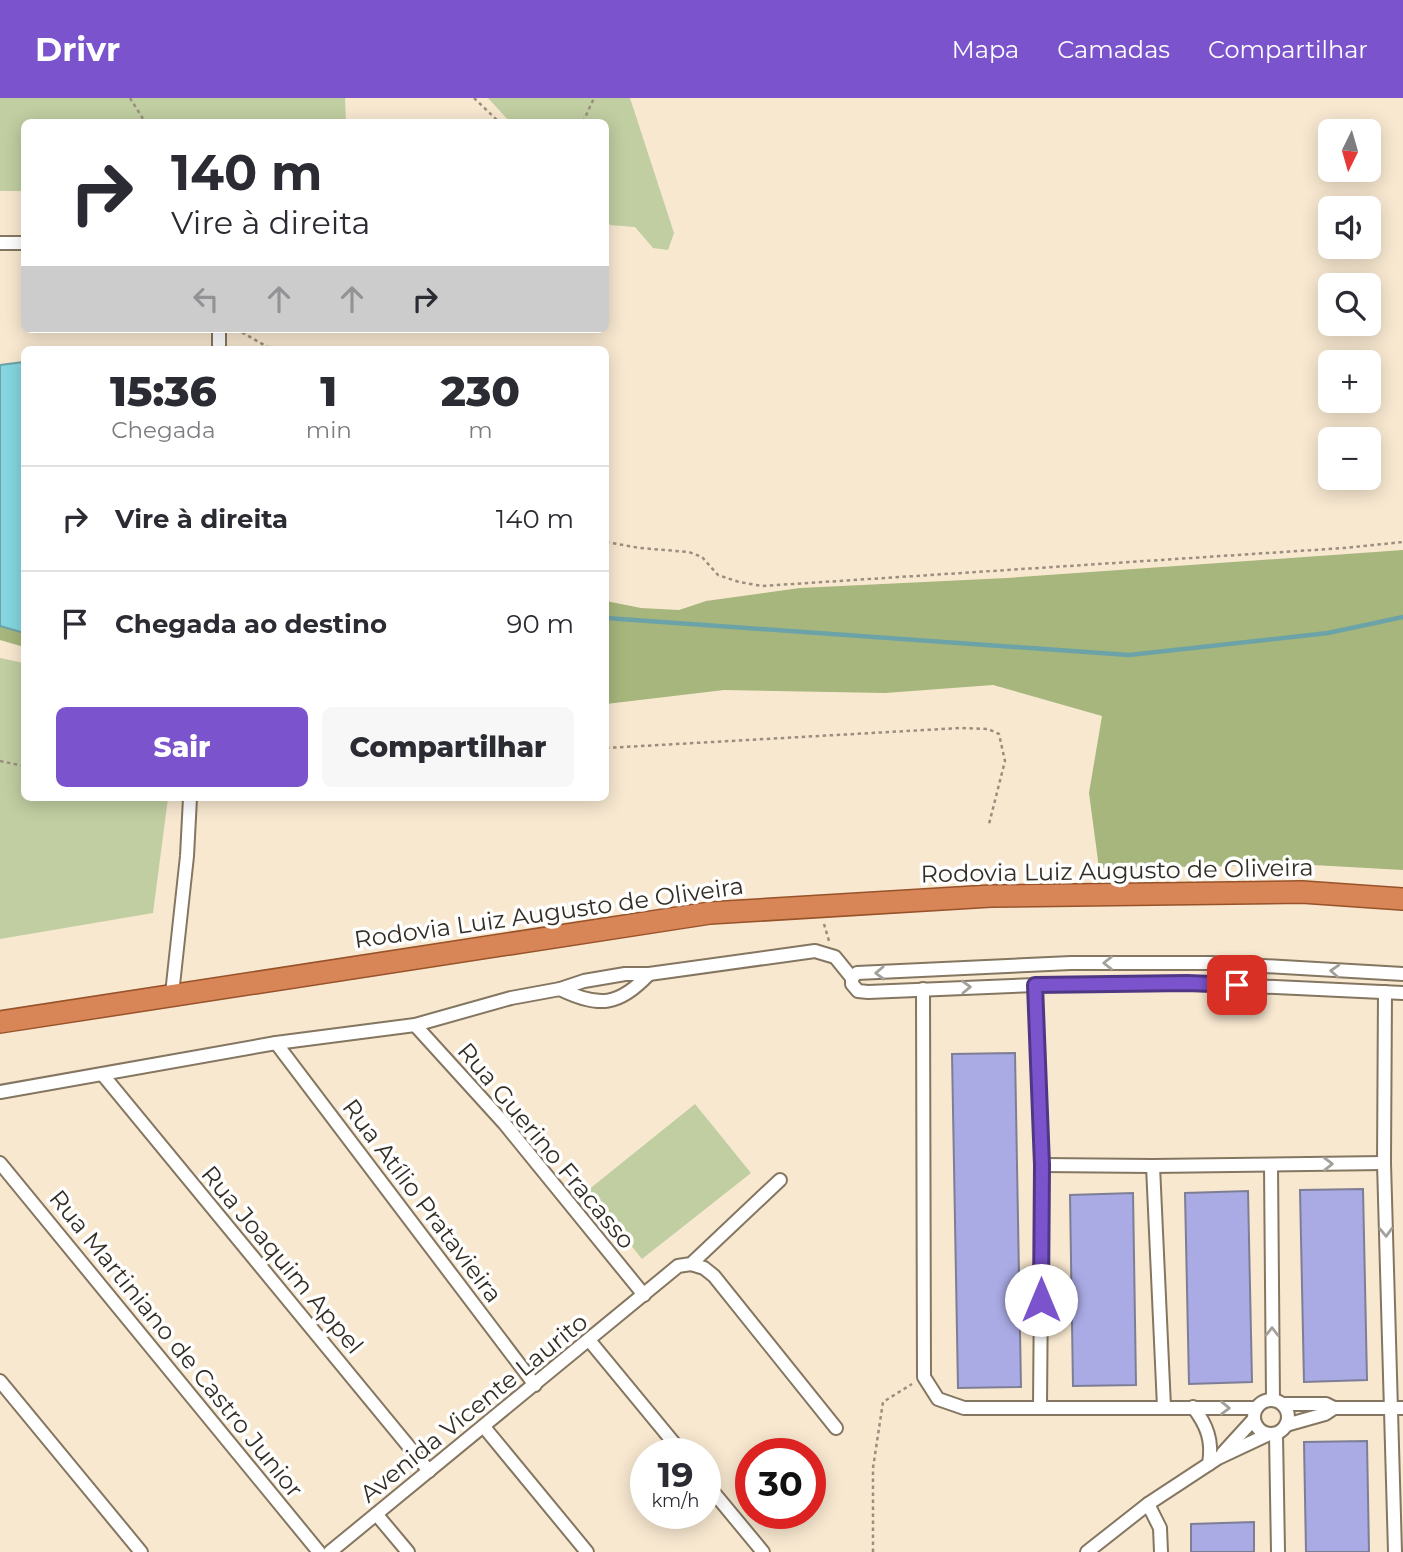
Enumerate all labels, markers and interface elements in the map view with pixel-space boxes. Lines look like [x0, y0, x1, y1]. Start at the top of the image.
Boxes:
text: Drivr [35, 29, 120, 69]
text: Mapa [952, 35, 1019, 64]
text: Camadas [1057, 35, 1170, 64]
text: Compartilhar [1208, 35, 1368, 64]
north arrow [1318, 119, 1381, 182]
map controls [1318, 119, 1381, 490]
text: 140 m [171, 143, 323, 202]
icon: right [56, 147, 147, 238]
button: sound [1318, 196, 1381, 259]
text: Vire à direita [171, 203, 370, 242]
button: search [1318, 273, 1381, 336]
icon: left [187, 280, 225, 318]
icon: ahead [260, 280, 298, 318]
icon: ahead [333, 280, 371, 318]
icon: right [406, 280, 444, 318]
button: + [1318, 350, 1381, 413]
text: 15:36 [110, 365, 217, 417]
text: 1 [320, 365, 337, 417]
text: 230 [441, 365, 520, 417]
text: Chegada [111, 416, 216, 444]
text: min [306, 416, 352, 444]
text: m [468, 416, 493, 444]
button: − [1318, 427, 1381, 490]
icon: right [56, 500, 94, 538]
text: Vire à direita [115, 503, 288, 535]
text: 140 m [496, 503, 574, 535]
icon: arrive [56, 605, 94, 643]
text: Chegada ao destino [115, 608, 387, 640]
text: 90 m [507, 608, 574, 640]
button: Sair [56, 707, 308, 787]
button: Compartilhar [322, 707, 574, 787]
street label: Rodovia Luiz Augusto de Oliveira [920, 853, 1314, 888]
street label: Rodovia Luiz Augusto de Oliveira [352, 871, 745, 954]
one-way arrow [1102, 955, 1112, 971]
pin [1207, 955, 1267, 1015]
one-way arrow [1329, 963, 1340, 978]
one-way arrow [875, 965, 886, 980]
icon: arrive [1218, 966, 1256, 1004]
one-way arrow [961, 980, 972, 995]
street label: Rua Guerino Fracasso [452, 1037, 641, 1255]
street label: Rua Atílio Pratavieira [336, 1093, 508, 1308]
one-way arrow [1323, 1157, 1334, 1172]
street label: Rua Joaquim Appel [195, 1160, 369, 1360]
street label: Rua Martiniano de Castro Junior [43, 1184, 310, 1503]
one-way arrow [1379, 1226, 1394, 1237]
position arrow [1004, 1263, 1078, 1337]
street label: Avenida Vicente Laurito [354, 1307, 593, 1508]
one-way arrow [1265, 1326, 1280, 1337]
one-way arrow [1219, 1400, 1230, 1415]
speed limit sign: 30 [735, 1438, 826, 1529]
text: 19 [657, 1453, 694, 1496]
text: km/h [651, 1490, 700, 1512]

